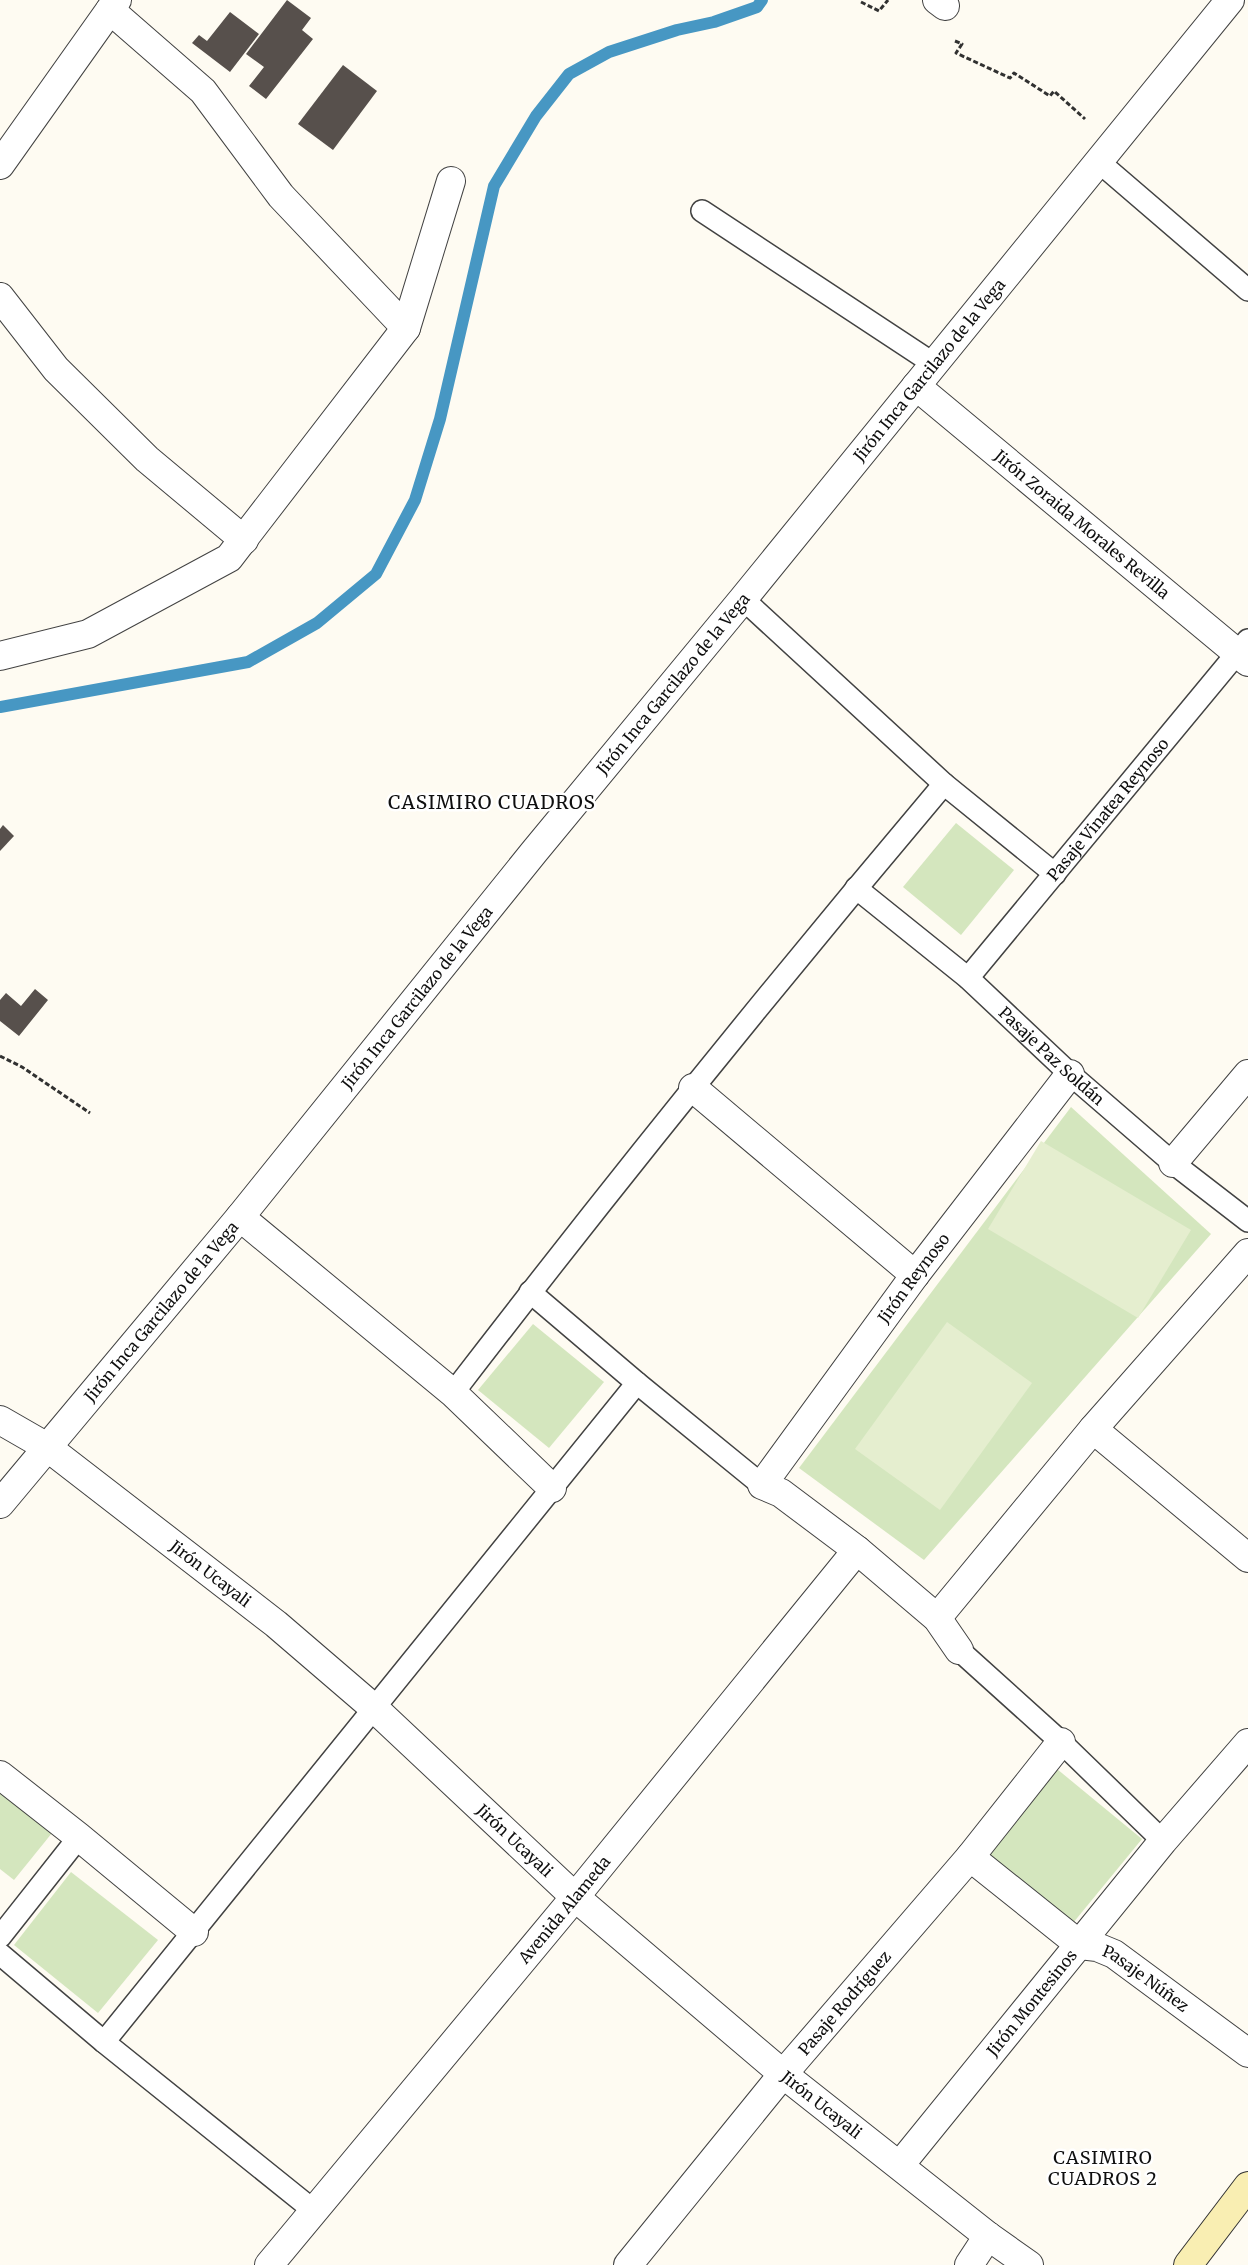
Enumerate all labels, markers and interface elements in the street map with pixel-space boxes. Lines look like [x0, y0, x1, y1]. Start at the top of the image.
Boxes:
street label: Jirón Inca Garcilazo de la Vega [848, 275, 1009, 466]
street label: Jirón Zoraida Morales Revilla [990, 445, 1174, 603]
street label: Jirón Inca Garcilazo de la Vega [592, 589, 754, 779]
street label: Pasaje Vinatea Reynoso [1043, 734, 1173, 885]
district label: CASIMIRO CUADROS [388, 790, 596, 814]
street label: Jirón Inca Garcilazo de la Vega [337, 902, 497, 1094]
street label: Pasaje Paz Soldán [995, 1002, 1109, 1110]
street label: Jirón Inca Garcilazo de la Vega [79, 1217, 242, 1407]
street label: Jirón Reynoso [873, 1229, 954, 1328]
street label: Jirón Ucayali [165, 1535, 255, 1611]
street label: Jirón Ucayali [472, 1799, 557, 1881]
street label: Avenida Alameda [513, 1851, 615, 1968]
street label: Pasaje Núñez [1100, 1940, 1193, 2016]
street label: Jirón Montesinos [982, 1945, 1081, 2061]
street label: Pasaje Rodríguez [794, 1946, 895, 2059]
street label: Jirón Ucayali [776, 2066, 866, 2143]
district label: CASIMIRO CUADROS 2 [1048, 2146, 1158, 2190]

